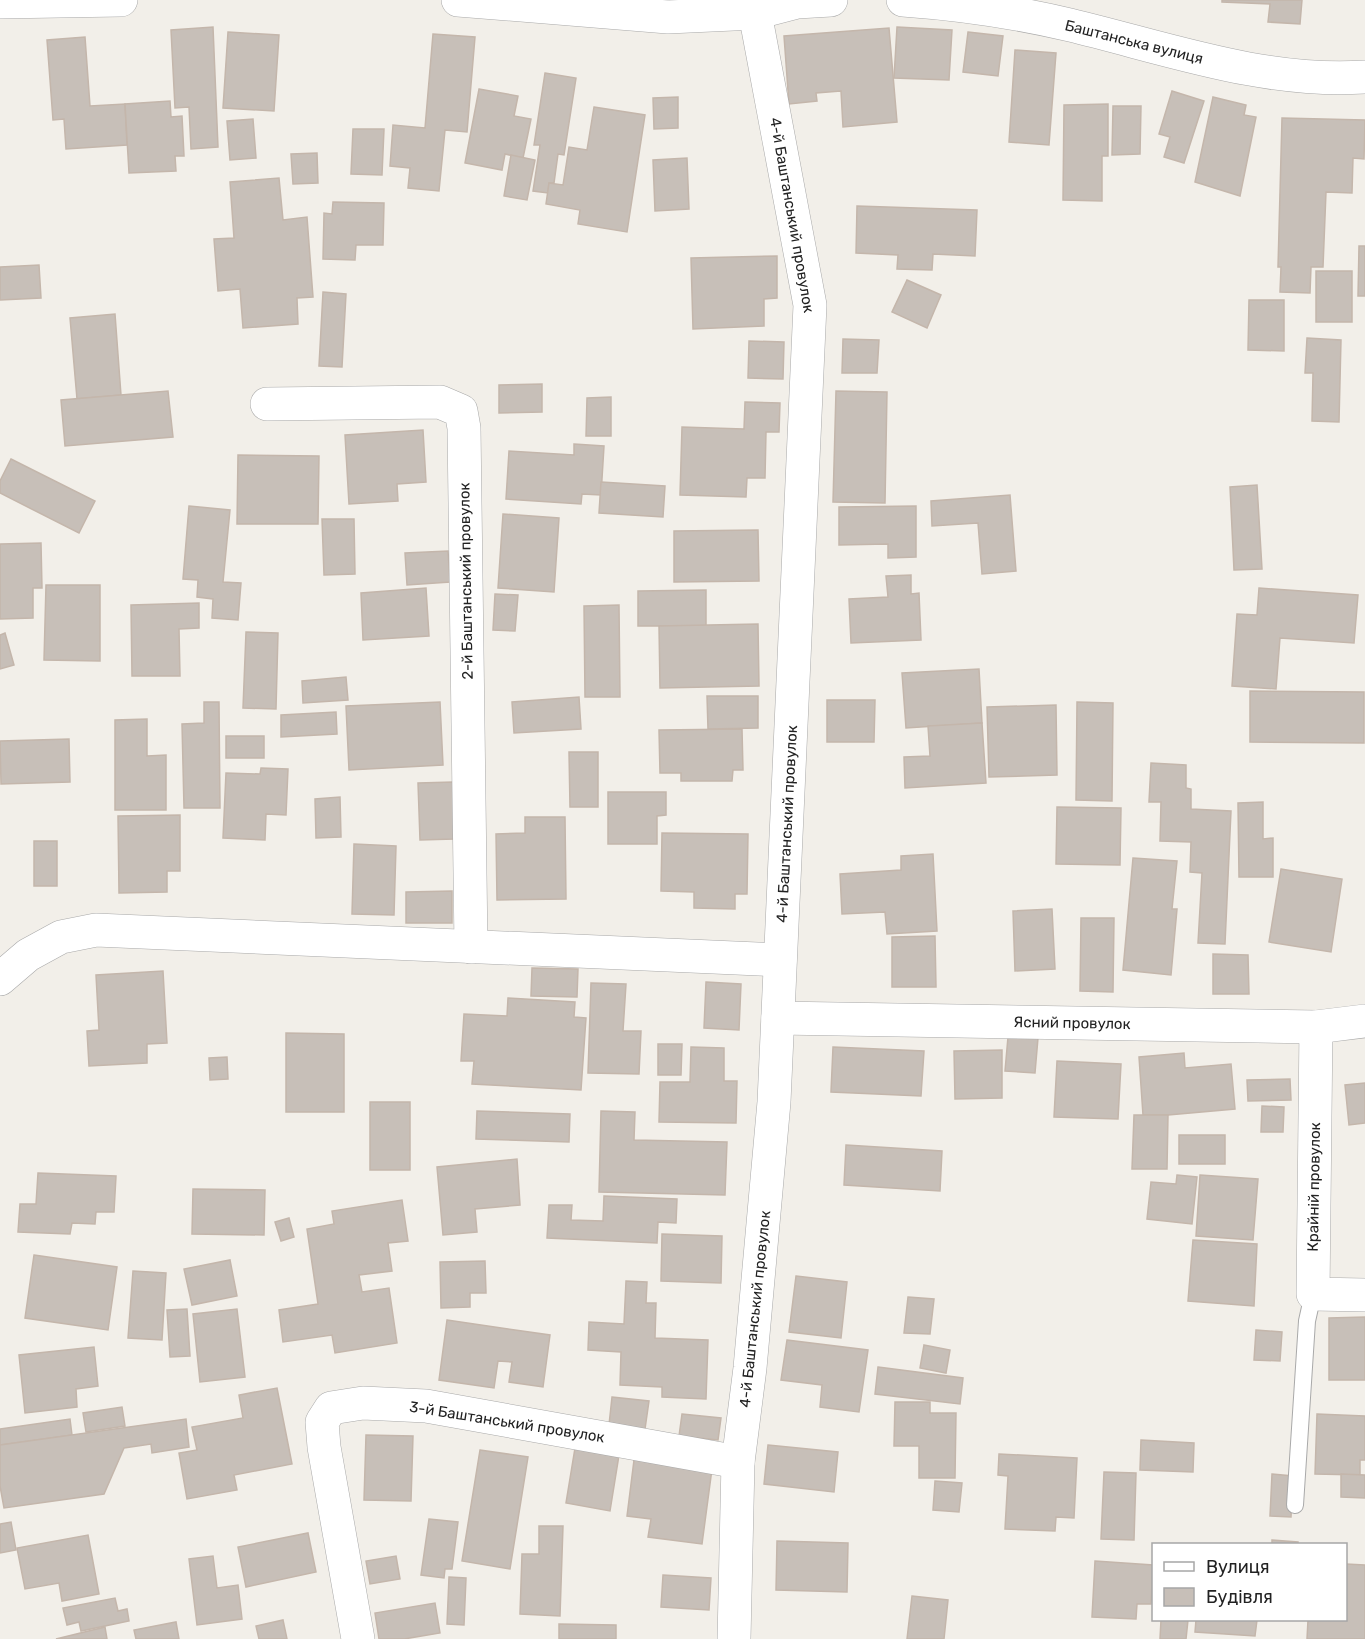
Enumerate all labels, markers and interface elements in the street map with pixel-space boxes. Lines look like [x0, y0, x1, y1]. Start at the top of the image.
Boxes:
street label: Баштанська вулиця [1063, 16, 1205, 68]
street label: 4-й Баштанський провулок [766, 116, 818, 314]
street label: 2-й Баштанський провулок [455, 482, 477, 680]
street label: 4-й Баштанський провулок [773, 725, 801, 923]
street label: Ясний провулок [1013, 1013, 1131, 1033]
street label: Крайній провулок [1304, 1122, 1324, 1252]
street label: 4-й Баштанський провулок [736, 1210, 774, 1408]
street label: 3-й Баштанський провулок [408, 1398, 606, 1446]
legend [1152, 1543, 1347, 1621]
text: Вулиця [1206, 1556, 1270, 1578]
text: Будівля [1206, 1586, 1273, 1608]

